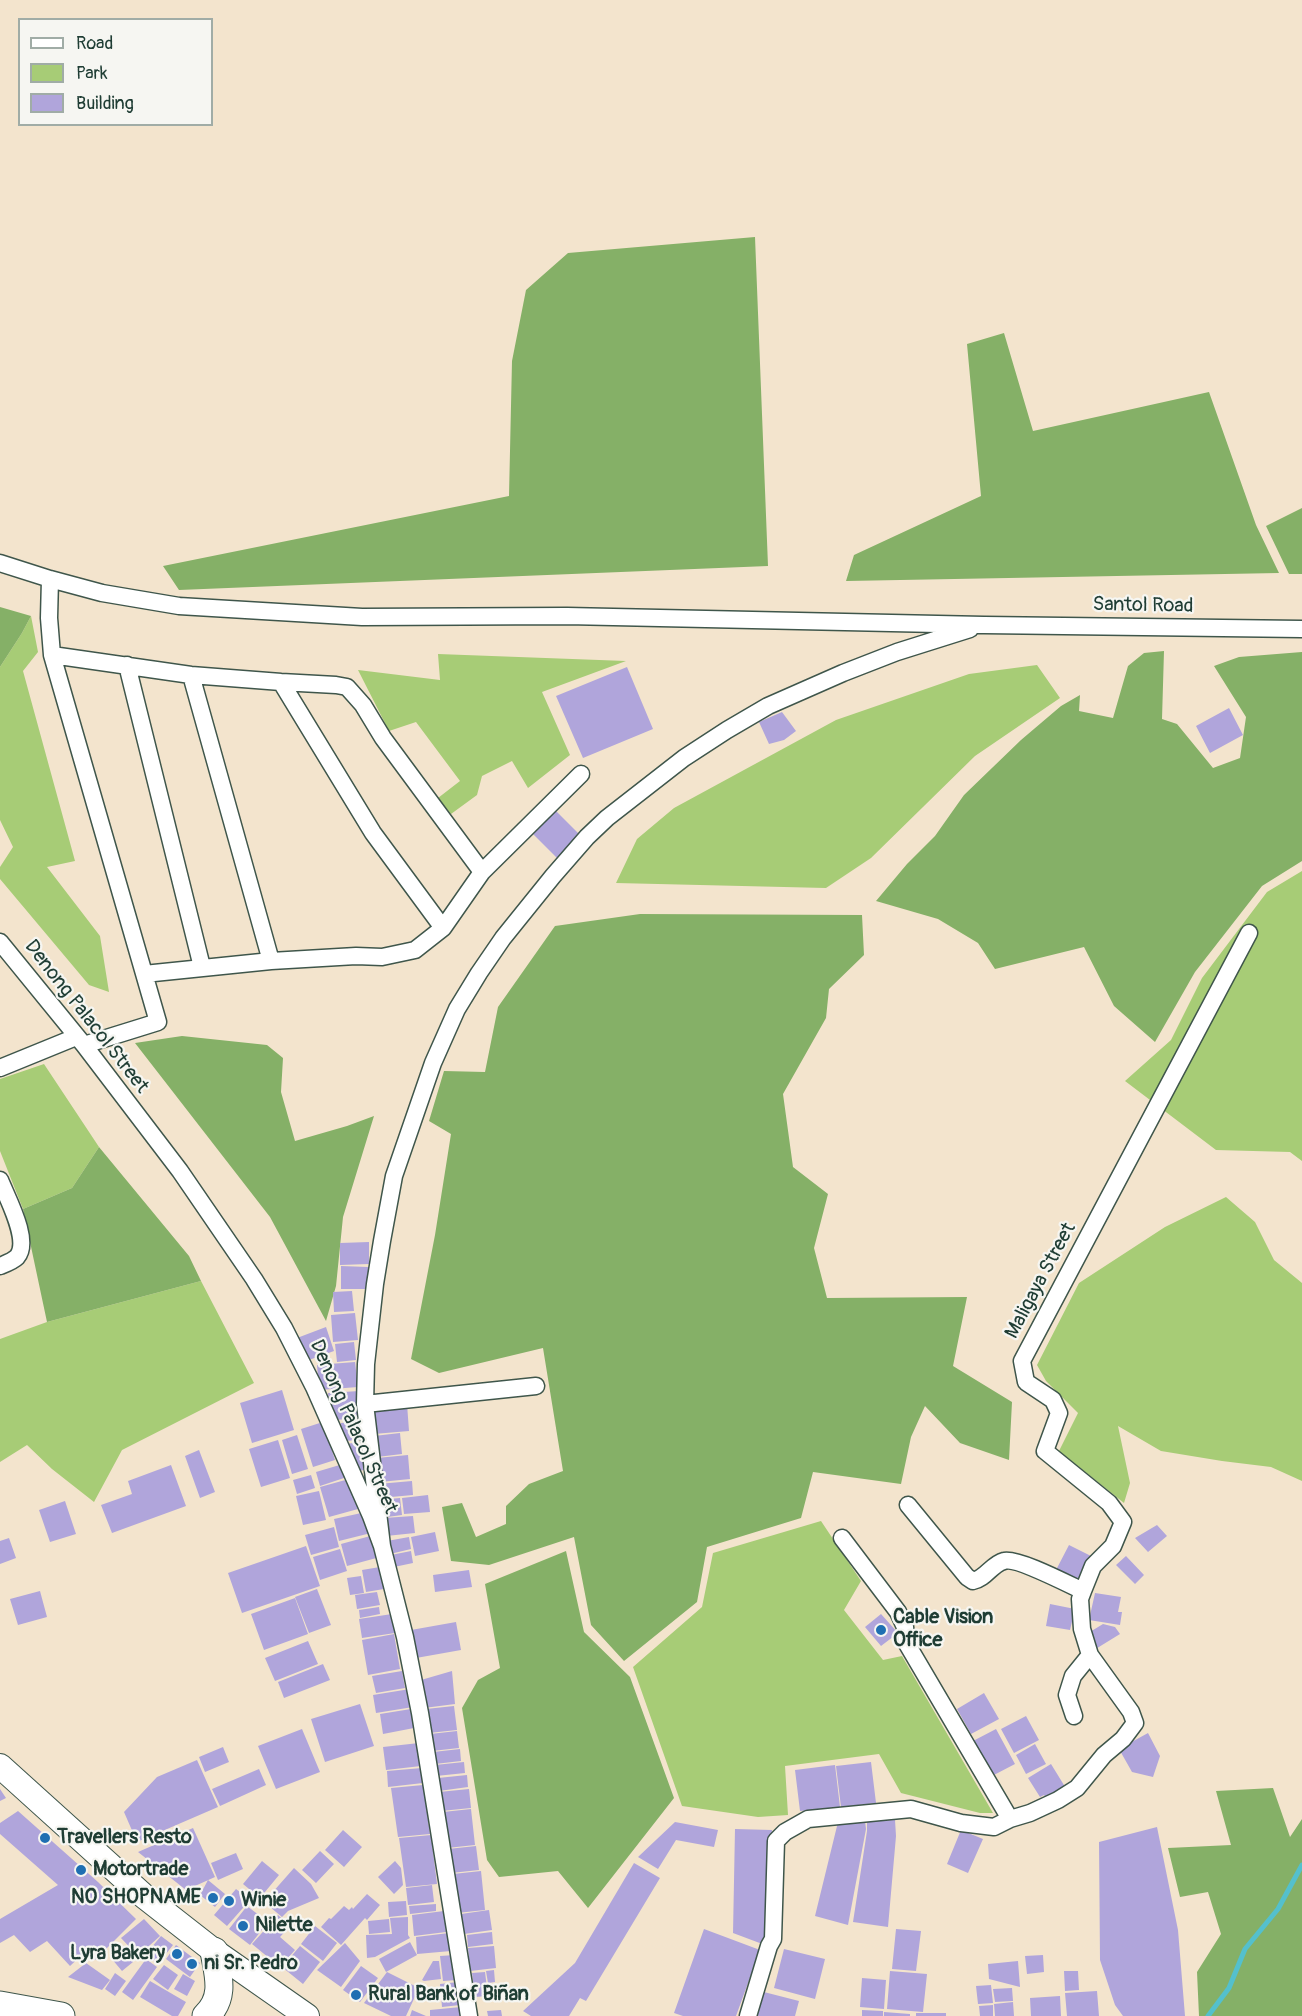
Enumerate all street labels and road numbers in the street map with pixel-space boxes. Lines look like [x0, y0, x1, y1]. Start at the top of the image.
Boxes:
street label: Santol Road [1092, 593, 1194, 619]
street label: Denong Palacol Street [19, 936, 153, 1098]
street label: Maligaya Street [1000, 1219, 1082, 1343]
street label: Denong Palacol Street [304, 1336, 402, 1518]

